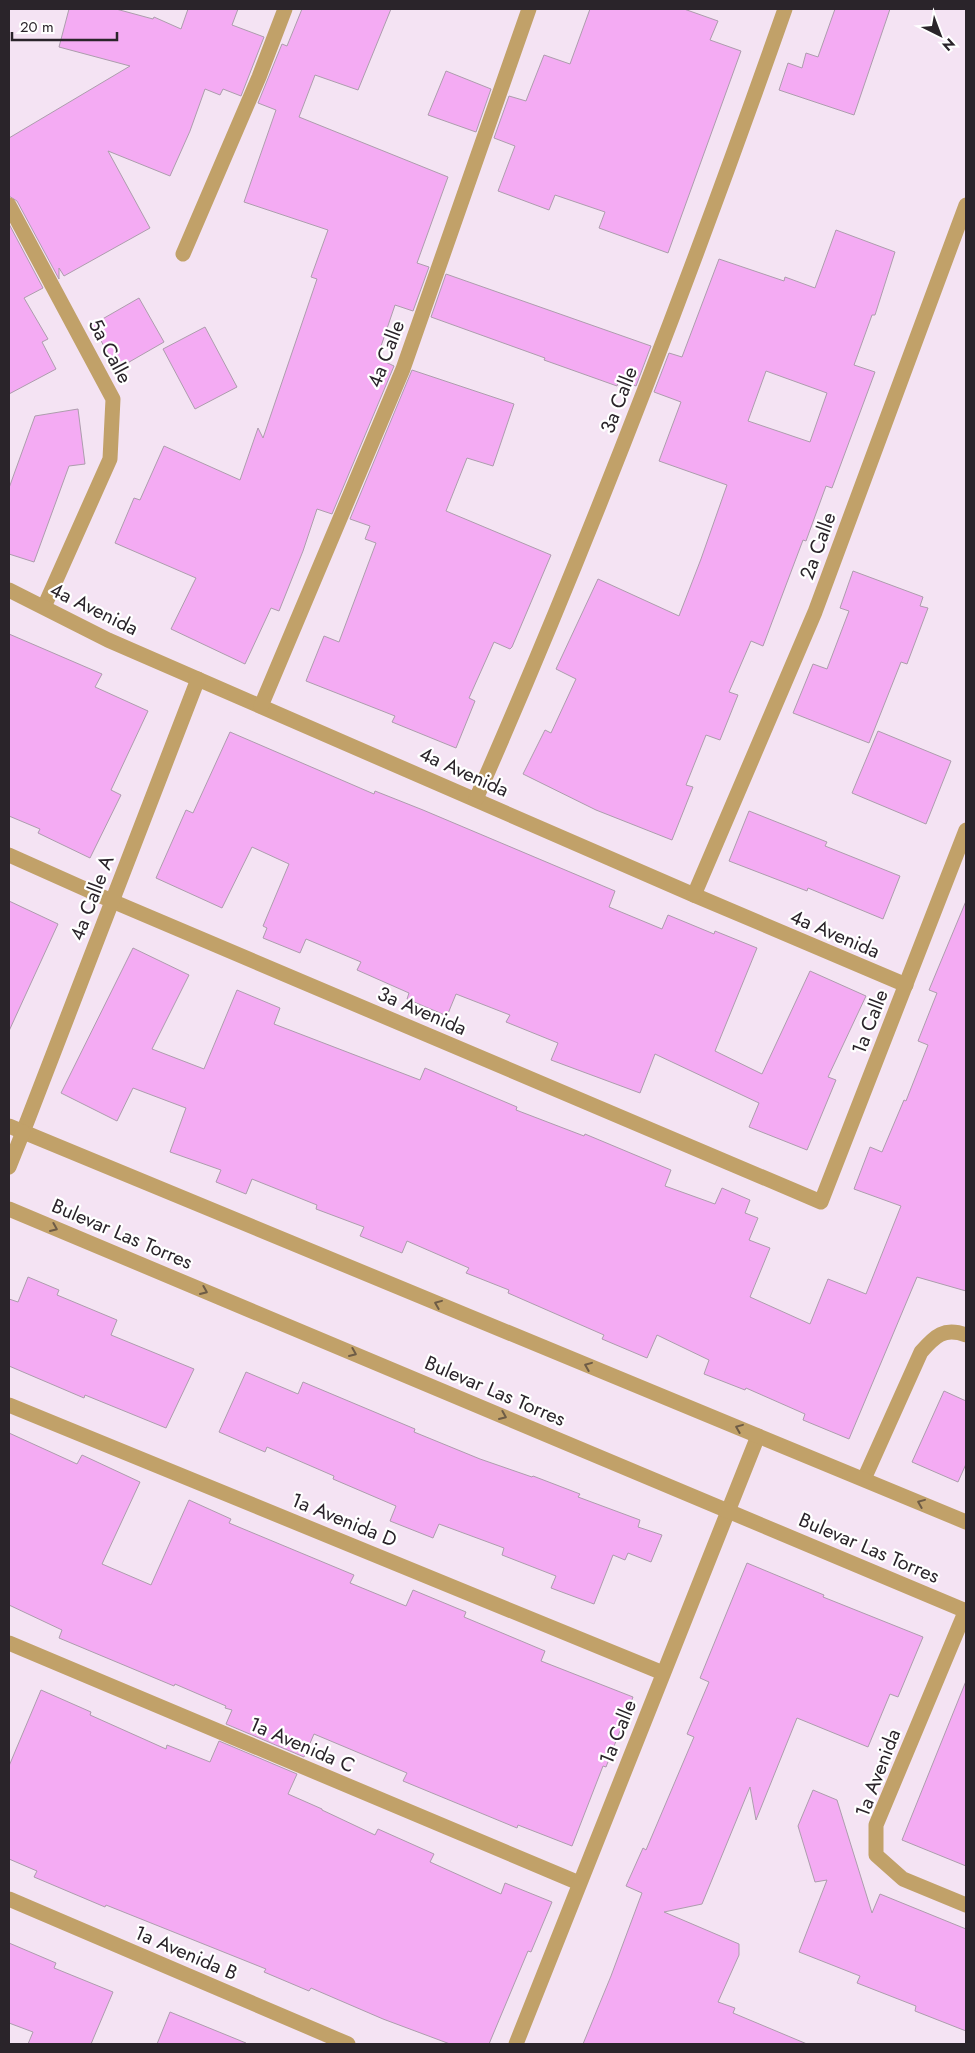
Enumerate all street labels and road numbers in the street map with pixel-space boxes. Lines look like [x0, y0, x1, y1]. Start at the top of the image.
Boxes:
street label: 5a Calle [81, 313, 139, 389]
street label: 4a Calle [360, 316, 412, 392]
street label: 3a Calle [593, 362, 645, 438]
street label: 2a Calle [792, 508, 844, 584]
street label: 4a Avenida [45, 575, 143, 643]
street label: 4a Avenida [415, 739, 513, 805]
street label: 4a Calle A [62, 850, 122, 945]
street label: 4a Avenida [786, 902, 884, 966]
street label: 3a Avenida [373, 979, 471, 1043]
street label: 1a Calle [844, 985, 896, 1059]
street label: Bulevar Las Torres [47, 1191, 197, 1277]
street label: Bulevar Las Torres [420, 1348, 570, 1434]
street label: 1a Avenida D [287, 1486, 401, 1554]
street label: Bulevar Las Torres [794, 1505, 944, 1591]
street label: 1a Calle [592, 1695, 644, 1769]
street label: 1a Avenida C [245, 1710, 359, 1780]
street label: 1a Avenida [848, 1725, 908, 1821]
street label: 1a Avenida B [130, 1918, 242, 1988]

